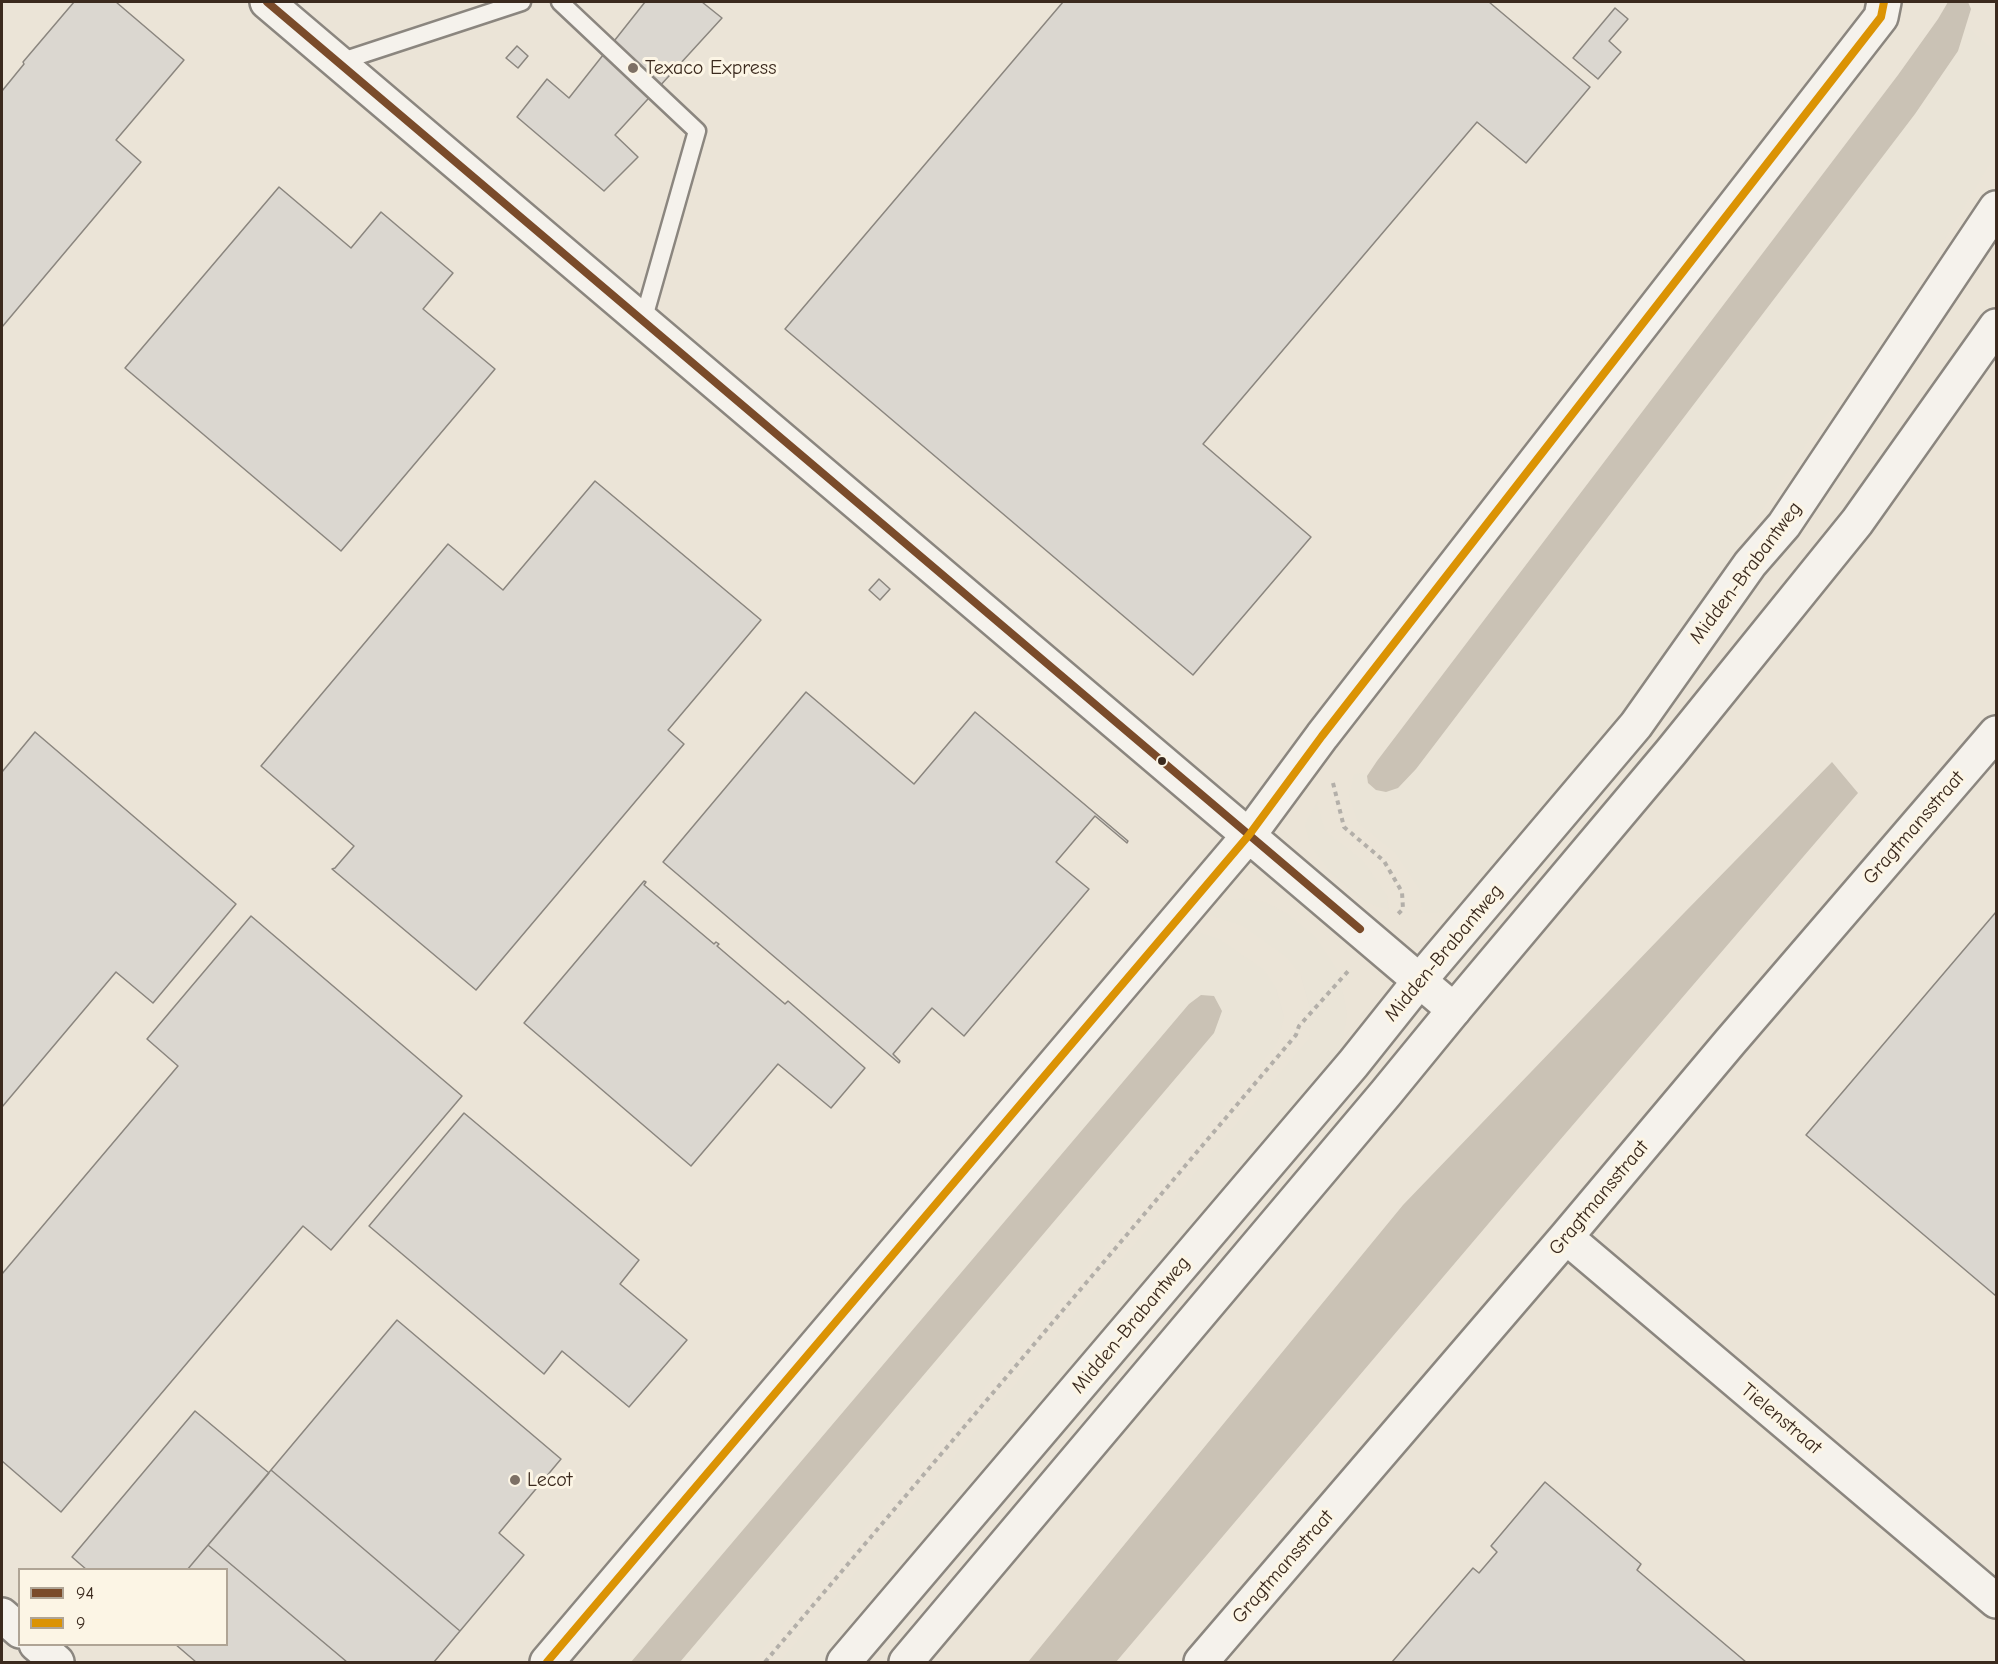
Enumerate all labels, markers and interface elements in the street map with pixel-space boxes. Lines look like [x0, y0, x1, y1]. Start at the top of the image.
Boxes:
place label: Texaco Express [645, 56, 776, 80]
marker: Texaco Express [626, 61, 640, 75]
street label: Midden-Brabantweg [1685, 497, 1807, 649]
unlabelled marker [1156, 755, 1168, 767]
street label: Gragtmansstraat [1858, 766, 1970, 890]
street label: Midden-Brabantweg [1380, 879, 1508, 1027]
street label: Gragtmansstraat [1544, 1136, 1654, 1260]
street label: Midden-Brabantweg [1067, 1251, 1195, 1399]
street label: Tielenstraat [1736, 1378, 1826, 1460]
place label: Lecot [527, 1468, 572, 1492]
marker: Lecot [508, 1473, 522, 1487]
street label: Gragtmansstraat [1227, 1505, 1339, 1629]
legend [18, 1568, 228, 1646]
text: 94 [76, 1583, 94, 1604]
text: 9 [76, 1613, 86, 1634]

